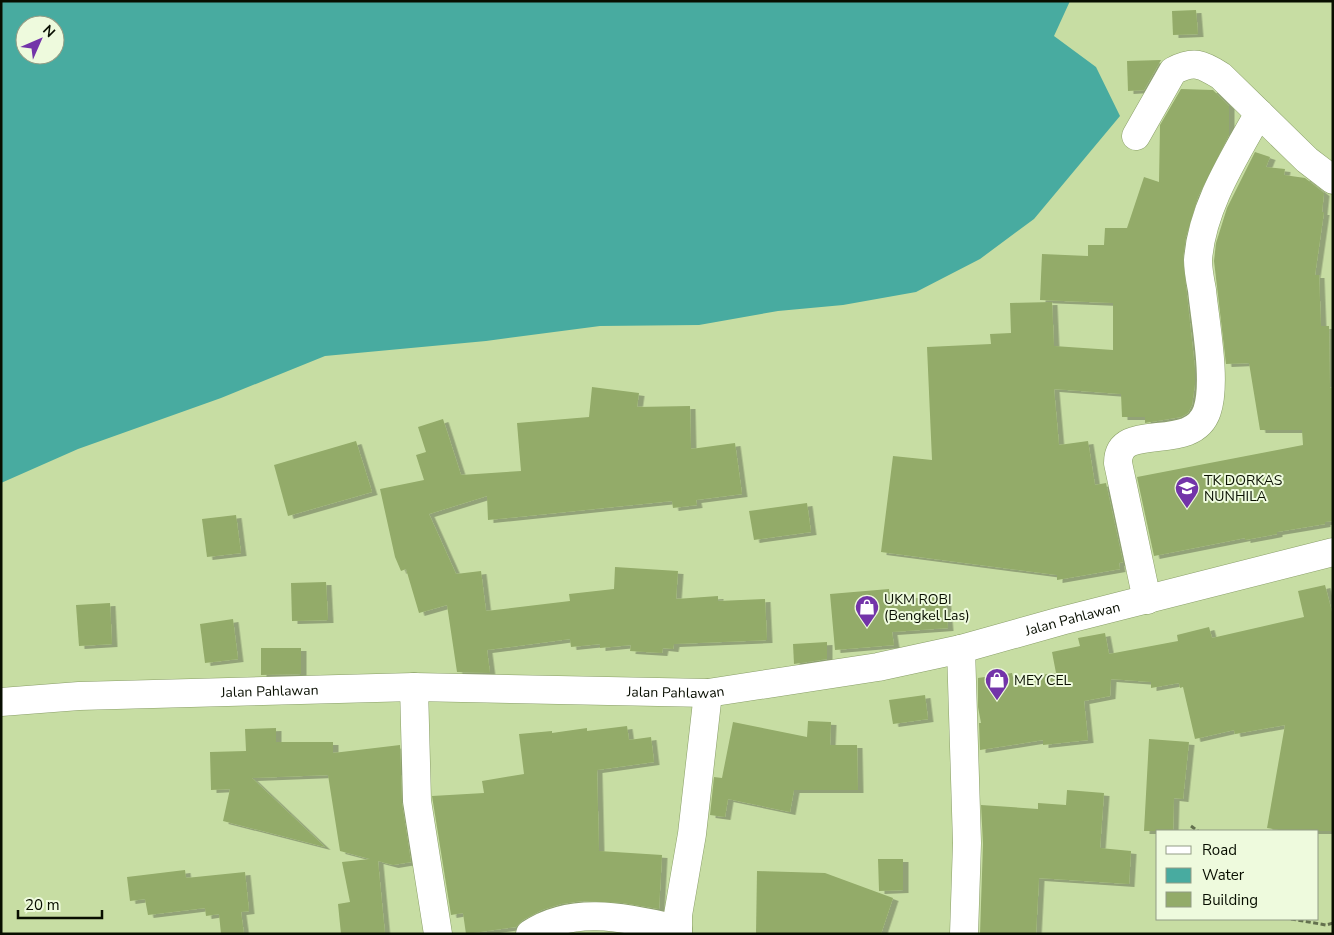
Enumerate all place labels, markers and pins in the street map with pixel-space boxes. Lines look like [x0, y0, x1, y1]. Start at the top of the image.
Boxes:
place label: TK DORKAS NUNHILA [1204, 471, 1283, 506]
school or university icon: TK DORKAS NUNHILA [1174, 475, 1200, 509]
place label: UKM ROBI (Bengkel Las) [884, 590, 970, 625]
shop icon: UKM ROBI (Bengkel Las) [854, 594, 880, 628]
shop icon: MEY CEL [984, 667, 1010, 701]
place label: MEY CEL [1014, 671, 1072, 690]

